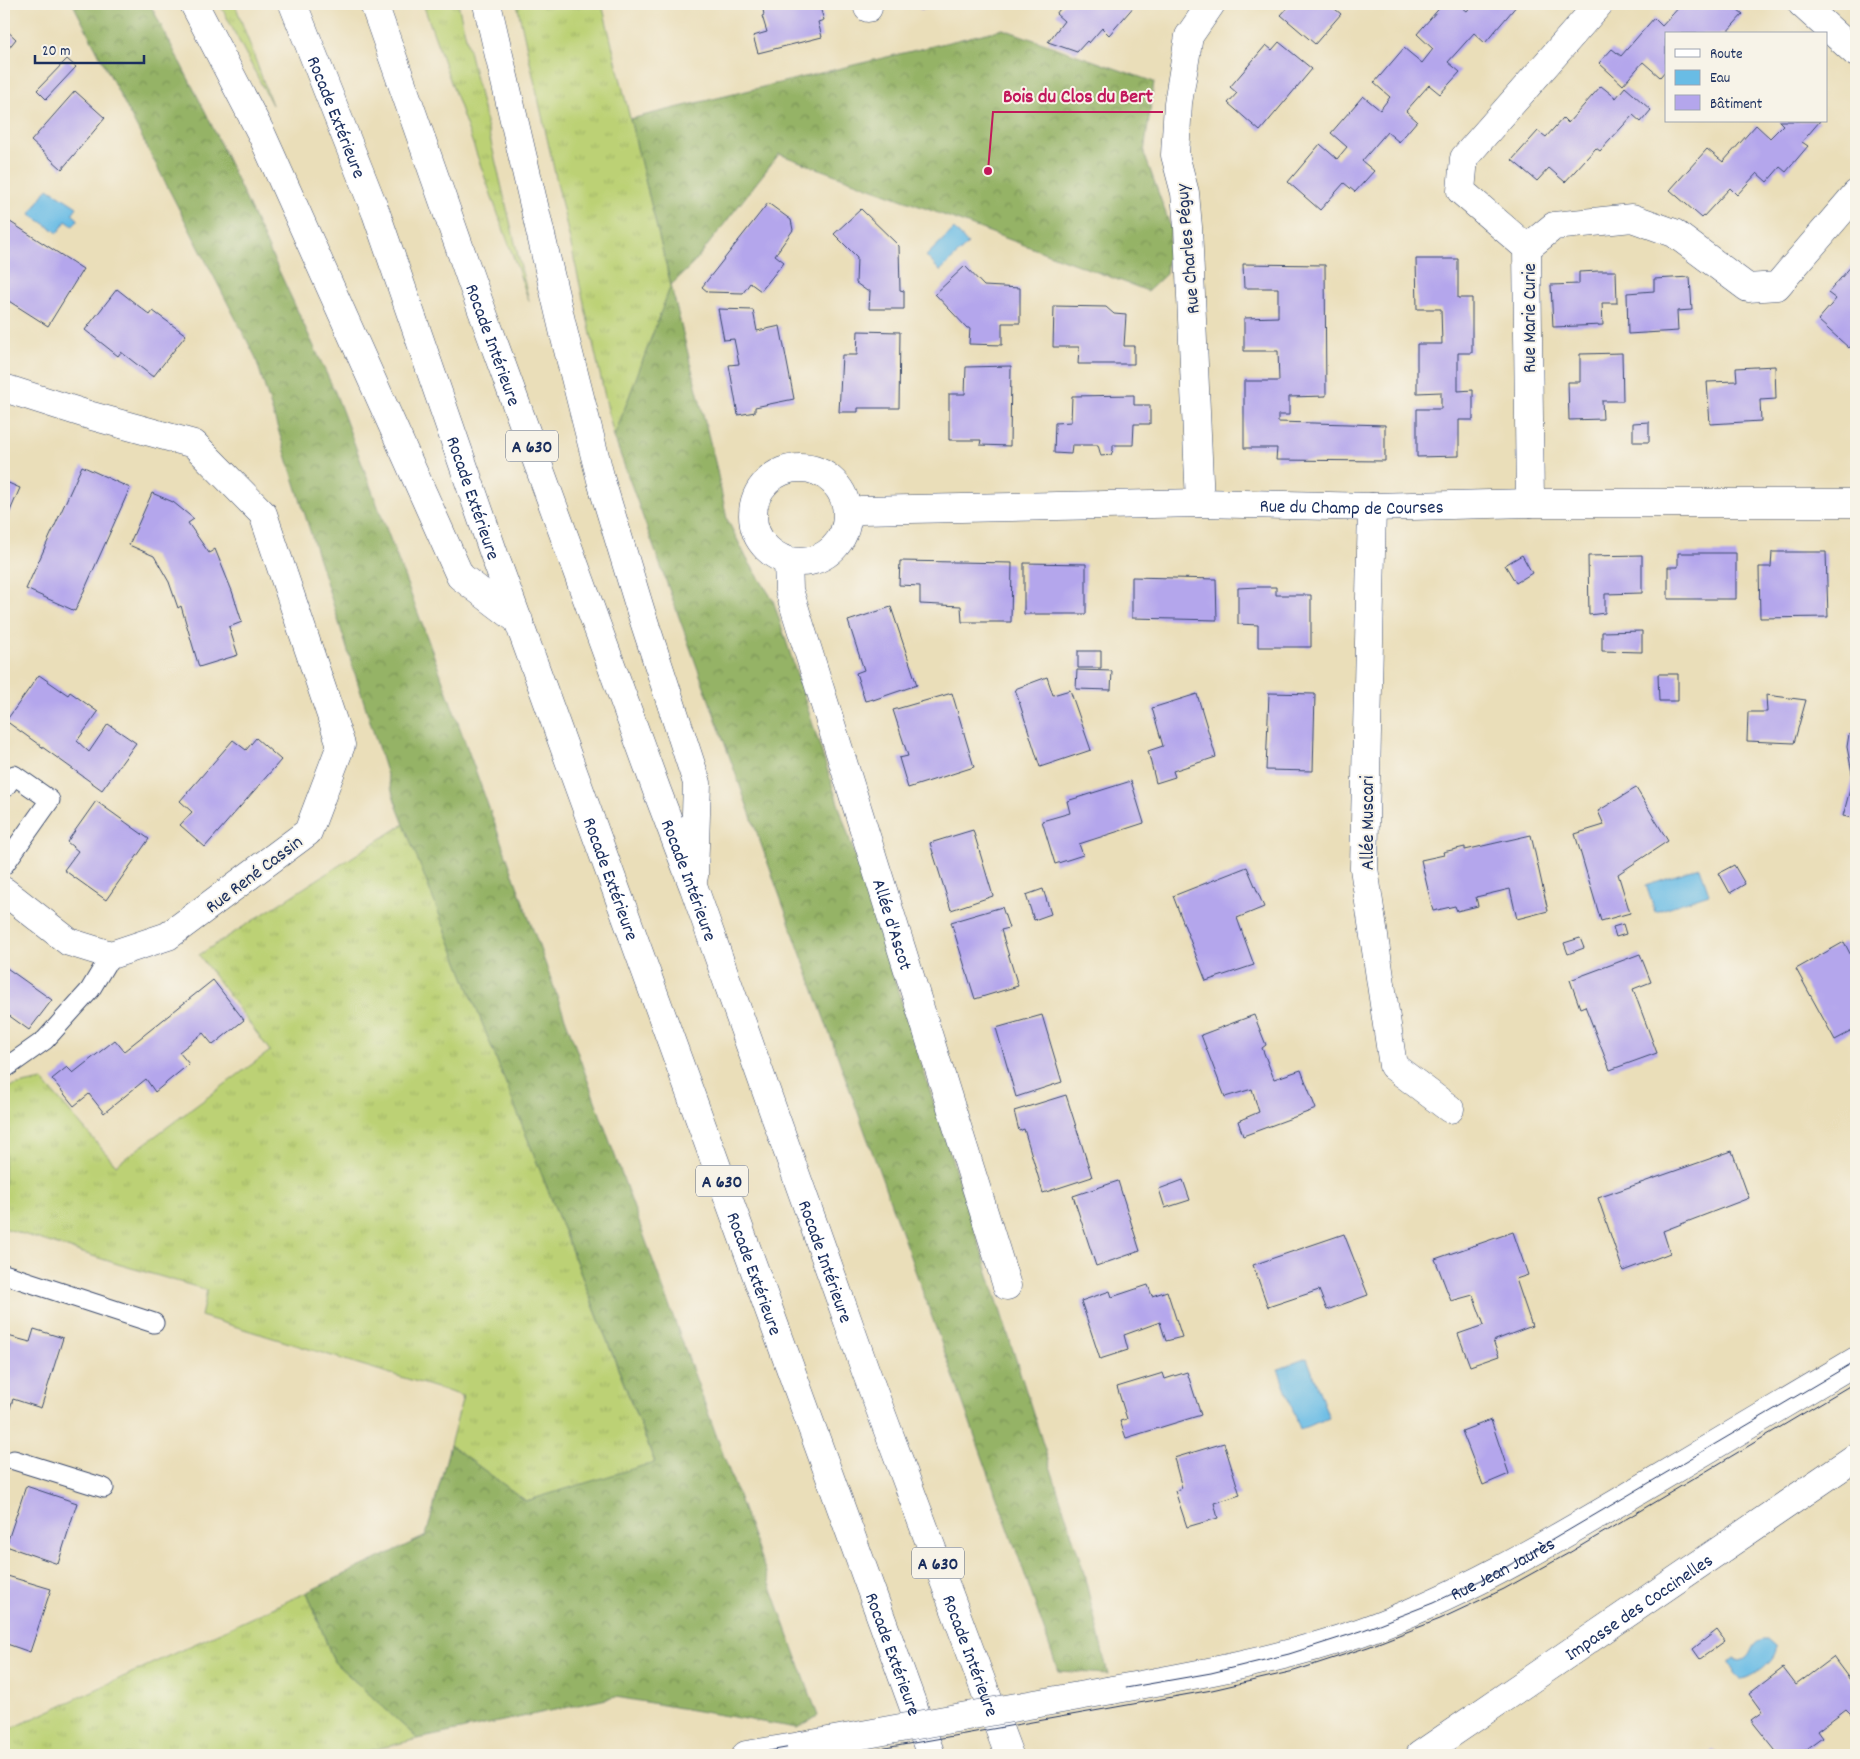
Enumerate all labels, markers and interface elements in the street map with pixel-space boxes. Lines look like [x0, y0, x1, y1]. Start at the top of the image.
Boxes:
scale bar [35, 32, 144, 64]
legend [1665, 32, 1828, 122]
text: 20 m [42, 41, 70, 63]
text: Route [1710, 44, 1743, 66]
street label: Rocade Extérieure [298, 53, 371, 183]
text: Eau [1710, 68, 1730, 90]
callout: Bois du Clos du Bert [993, 77, 1163, 112]
text: Bois du Clos du Bert [1003, 84, 1154, 112]
text: Bâtiment [1710, 94, 1763, 116]
street label: Rue Charles Péguy [1170, 182, 1209, 315]
street label: Rue Marie Curie [1518, 263, 1545, 373]
street label: Rocade Intérieure [456, 281, 526, 410]
road number: A 630 [506, 431, 558, 462]
street label: Rocade Extérieure [437, 433, 505, 564]
street label: Rue du Champ de Courses [1259, 494, 1444, 524]
street label: Allée Muscari [1356, 775, 1383, 870]
street label: Rocade Extérieure [574, 814, 644, 945]
street label: Rocade Intérieure [652, 816, 722, 946]
street label: Rue René Cassin [201, 830, 309, 921]
street label: Allée d'Ascot [863, 876, 917, 974]
road number: A 630 [696, 1166, 748, 1196]
street label: Rocade Intérieure [789, 1197, 857, 1327]
street label: Rocade Extérieure [718, 1209, 787, 1340]
street label: Rue Jean Jaurès [1447, 1532, 1561, 1610]
road number: A 630 [912, 1548, 964, 1579]
street label: Impasse des Coccinelles [1560, 1549, 1719, 1669]
street label: Rocade Extérieure [856, 1590, 926, 1720]
street label: Rocade Intérieure [933, 1591, 1004, 1721]

